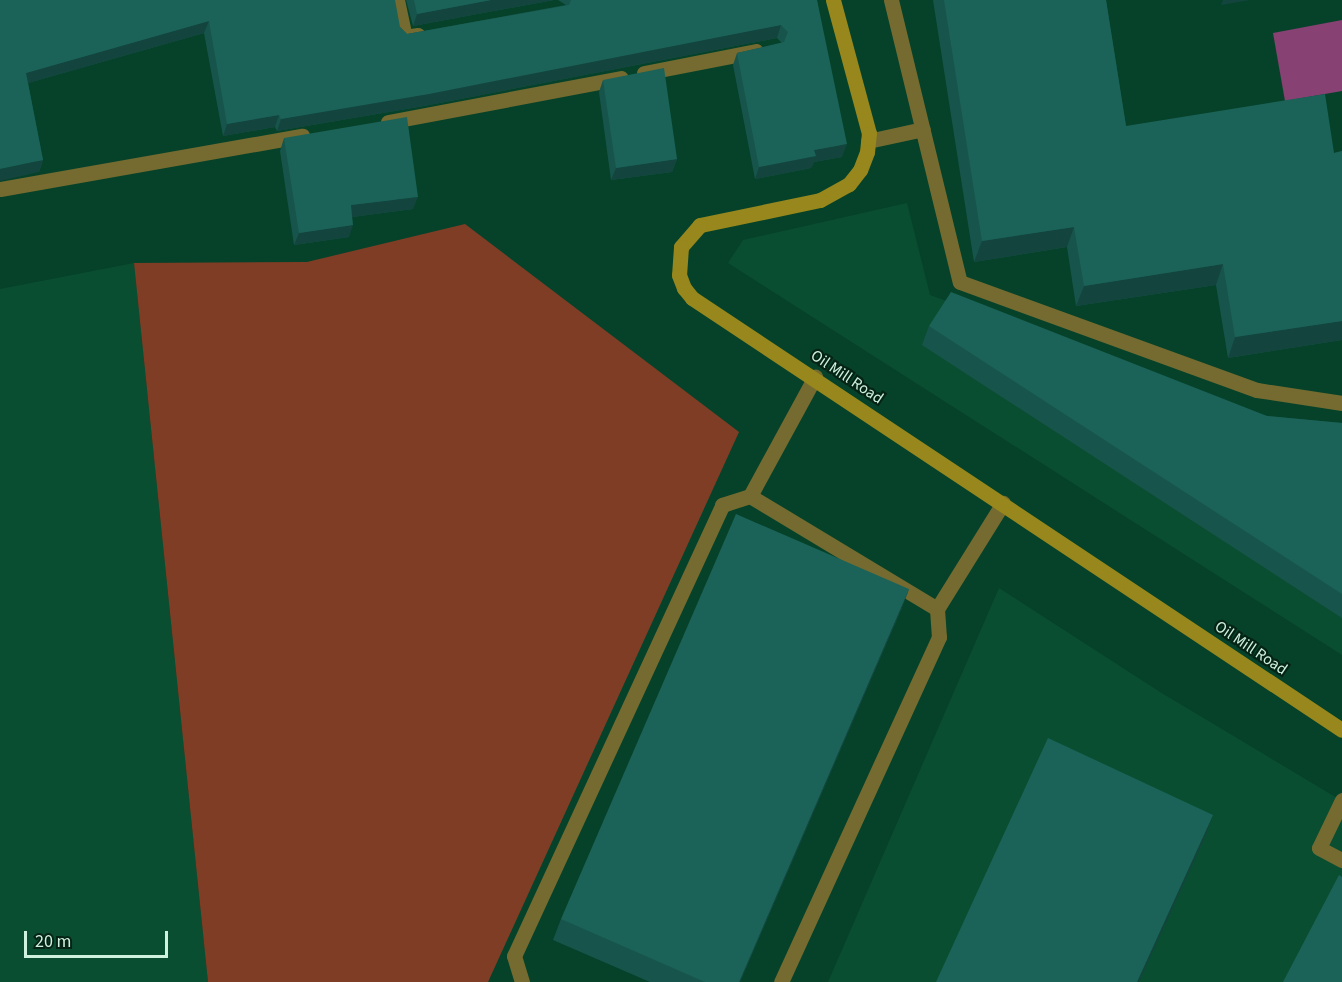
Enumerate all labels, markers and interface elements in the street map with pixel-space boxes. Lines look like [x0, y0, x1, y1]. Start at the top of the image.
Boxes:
street label: Oil Mill Road [807, 346, 887, 408]
street label: Oil Mill Road [1211, 617, 1291, 679]
scale bar [27, 919, 171, 957]
text: 20 m [35, 929, 71, 954]

